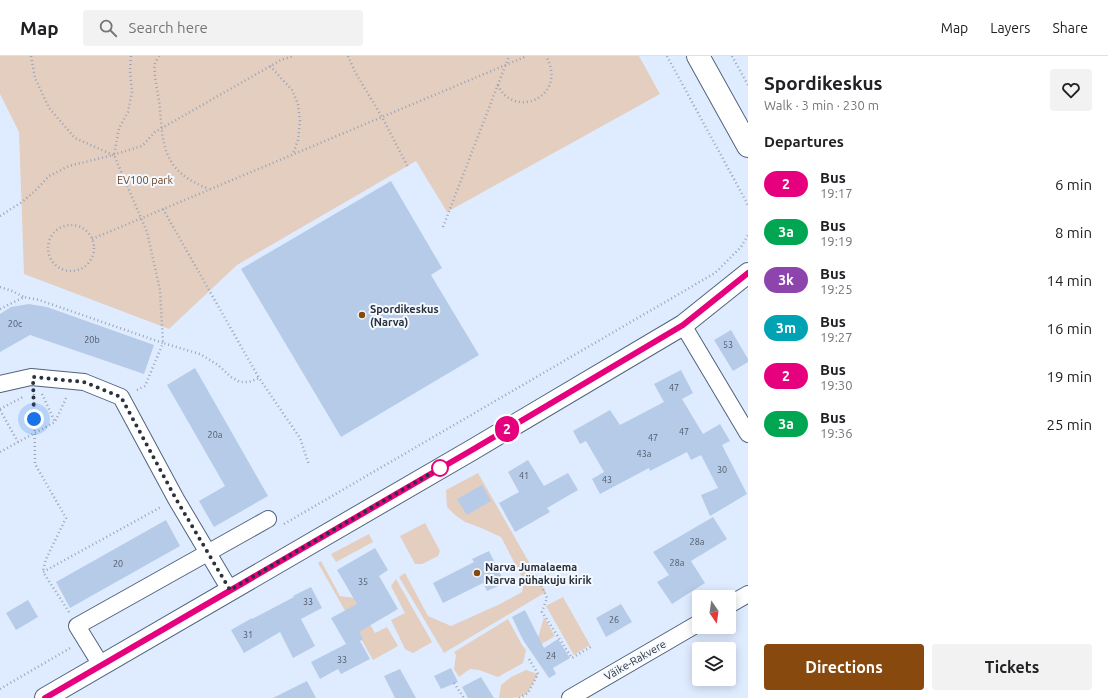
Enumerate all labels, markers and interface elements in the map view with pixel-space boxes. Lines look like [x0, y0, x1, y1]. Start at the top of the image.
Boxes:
search box [83, 10, 363, 46]
text: Map [20, 17, 59, 39]
icon: search [97, 17, 119, 39]
text: Search here [129, 19, 208, 36]
text: Map [941, 20, 968, 36]
text: Layers [990, 20, 1030, 36]
text: Share [1052, 20, 1088, 36]
button: heart [1050, 69, 1092, 111]
text: Spordikeskus [764, 72, 883, 94]
text: Walk · 3 min · 230 m [764, 98, 879, 112]
text: Departures [764, 133, 844, 150]
text: Bus [820, 169, 846, 186]
park label: EV100 park [117, 174, 173, 186]
text: 2 [782, 176, 790, 192]
text: 6 min [1055, 176, 1092, 193]
text: 19:17 [820, 186, 853, 200]
text: Bus [820, 217, 846, 234]
text: 3a [778, 224, 794, 240]
text: 8 min [1055, 224, 1092, 241]
text: 19:19 [820, 234, 853, 248]
text: Bus [820, 265, 846, 282]
text: 3k [778, 272, 794, 288]
text: 14 min [1046, 272, 1092, 289]
text: 19:25 [820, 282, 853, 296]
place label: Spordikeskus (Narva) [370, 303, 439, 329]
marker: Spordikeskus (Narva) [357, 310, 367, 320]
text: Bus [820, 313, 846, 330]
house number: 20c [8, 319, 22, 329]
text: 3m [776, 320, 796, 336]
text: 16 min [1046, 320, 1092, 337]
text: 19:27 [820, 330, 853, 344]
house number: 20b [84, 335, 100, 345]
house number: 53 [723, 340, 733, 350]
text: Bus [820, 361, 846, 378]
text: 2 [782, 368, 790, 384]
text: 19 min [1046, 368, 1092, 385]
text: 19:30 [820, 378, 853, 392]
house number: 47 [669, 383, 679, 393]
your location [24, 409, 44, 429]
text: Bus [820, 409, 846, 426]
line badge: 2 [494, 416, 520, 442]
text: 3a [778, 416, 794, 432]
text: 25 min [1046, 416, 1092, 433]
text: 2 [503, 421, 511, 437]
text: 19:36 [820, 426, 853, 440]
house number: 47 [679, 427, 689, 437]
house number: 20a [208, 430, 222, 440]
house number: 47 [648, 433, 658, 443]
house number: 43a [637, 449, 651, 459]
unlabelled marker [431, 459, 449, 477]
house number: 30 [717, 465, 727, 475]
house number: 41 [519, 471, 529, 481]
house number: 43 [602, 475, 612, 485]
house number: 28a [690, 537, 704, 547]
house number: 28a [670, 558, 684, 568]
house number: 20 [113, 559, 123, 569]
place label: Narva Jumalaema Narva pühakuju kirik [485, 561, 592, 586]
marker: Narva Jumalaema Narva pühakuju kirik [472, 568, 482, 578]
house number: 35 [358, 577, 368, 587]
north arrow [692, 590, 736, 634]
map controls [692, 590, 736, 686]
house number: 33 [303, 597, 313, 607]
house number: 26 [609, 615, 619, 625]
house number: 31 [243, 630, 253, 640]
street label: Väike-Rakvere [602, 637, 668, 683]
button: layers [692, 642, 736, 686]
button: Directions [764, 644, 924, 690]
button: Tickets [932, 644, 1092, 690]
house number: 24 [546, 651, 556, 661]
house number: 33 [337, 655, 347, 665]

